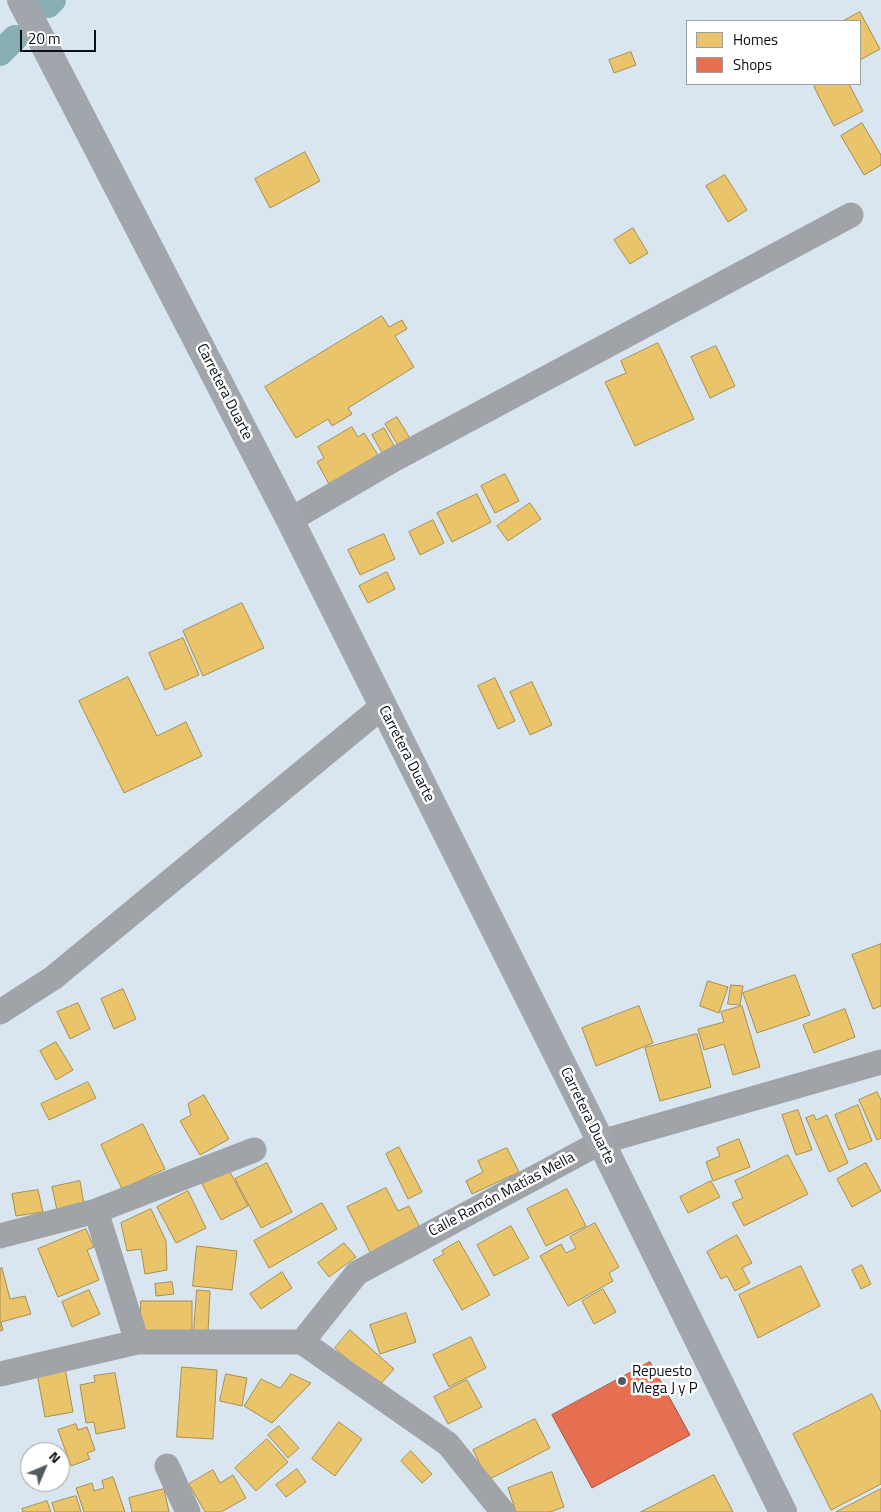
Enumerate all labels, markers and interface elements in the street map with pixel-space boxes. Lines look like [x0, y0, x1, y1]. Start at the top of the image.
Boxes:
scale bar [22, 20, 99, 52]
legend [686, 20, 861, 85]
text: 20 m [28, 27, 61, 50]
text: Homes [733, 28, 778, 51]
text: Shops [733, 53, 772, 76]
street label: Carretera Duarte [192, 341, 256, 443]
street label: Carretera Duarte [374, 703, 438, 805]
street label: Carretera Duarte [556, 1065, 618, 1167]
street label: Calle Ramón Matías Mella [426, 1149, 578, 1241]
place label: Repuesto Mega J y P [632, 1363, 698, 1398]
marker: Repuesto Mega J y P [616, 1375, 628, 1387]
north arrow [20, 1442, 70, 1492]
text: N [44, 1446, 66, 1468]

